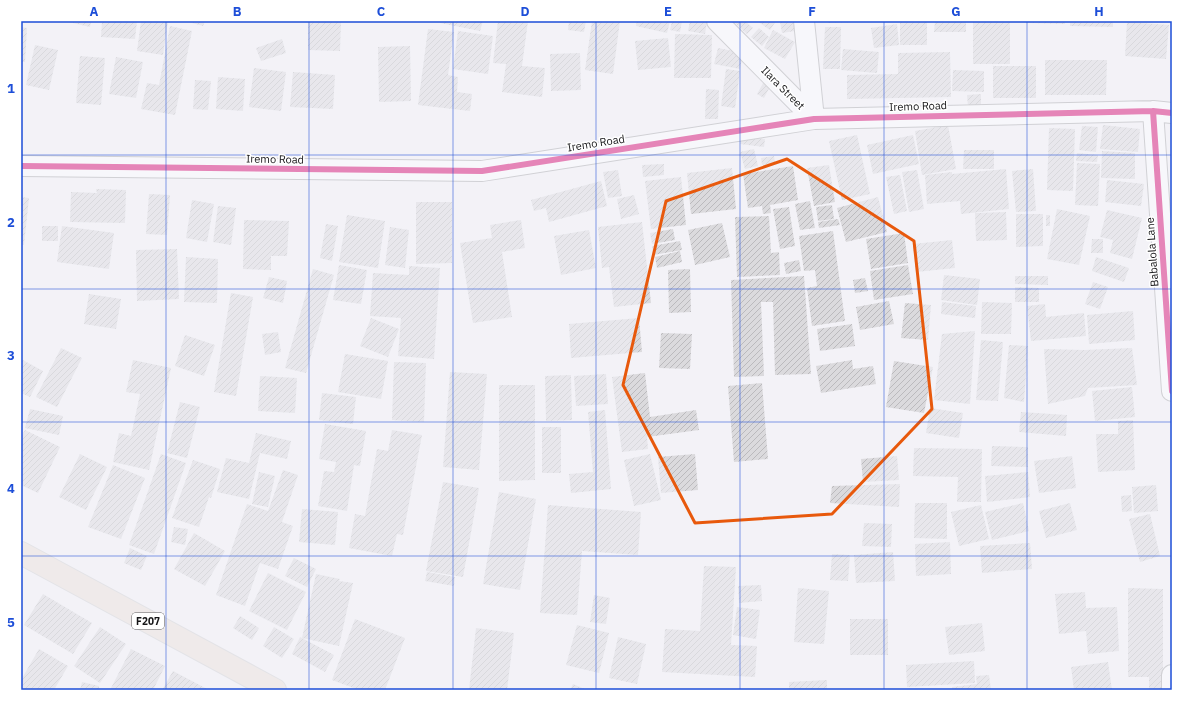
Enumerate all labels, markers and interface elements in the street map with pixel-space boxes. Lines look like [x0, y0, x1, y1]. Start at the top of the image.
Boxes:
text: A [90, 3, 99, 20]
text: B [233, 3, 242, 20]
text: C [377, 3, 386, 20]
text: D [520, 3, 530, 20]
text: E [664, 3, 672, 20]
text: F [808, 3, 816, 20]
text: G [951, 3, 961, 20]
text: H [1094, 3, 1104, 20]
street label: Ilara Street [758, 63, 808, 113]
text: 1 [7, 80, 15, 97]
street label: Iremo Road [889, 98, 947, 114]
street label: Iremo Road [566, 132, 626, 154]
street label: Iremo Road [246, 151, 304, 167]
text: 2 [7, 214, 15, 231]
street label: Babalola Lane [1143, 217, 1161, 287]
text: 3 [7, 347, 15, 364]
text: 4 [7, 480, 15, 497]
road number: F207 [132, 613, 164, 629]
text: 5 [7, 614, 15, 631]

